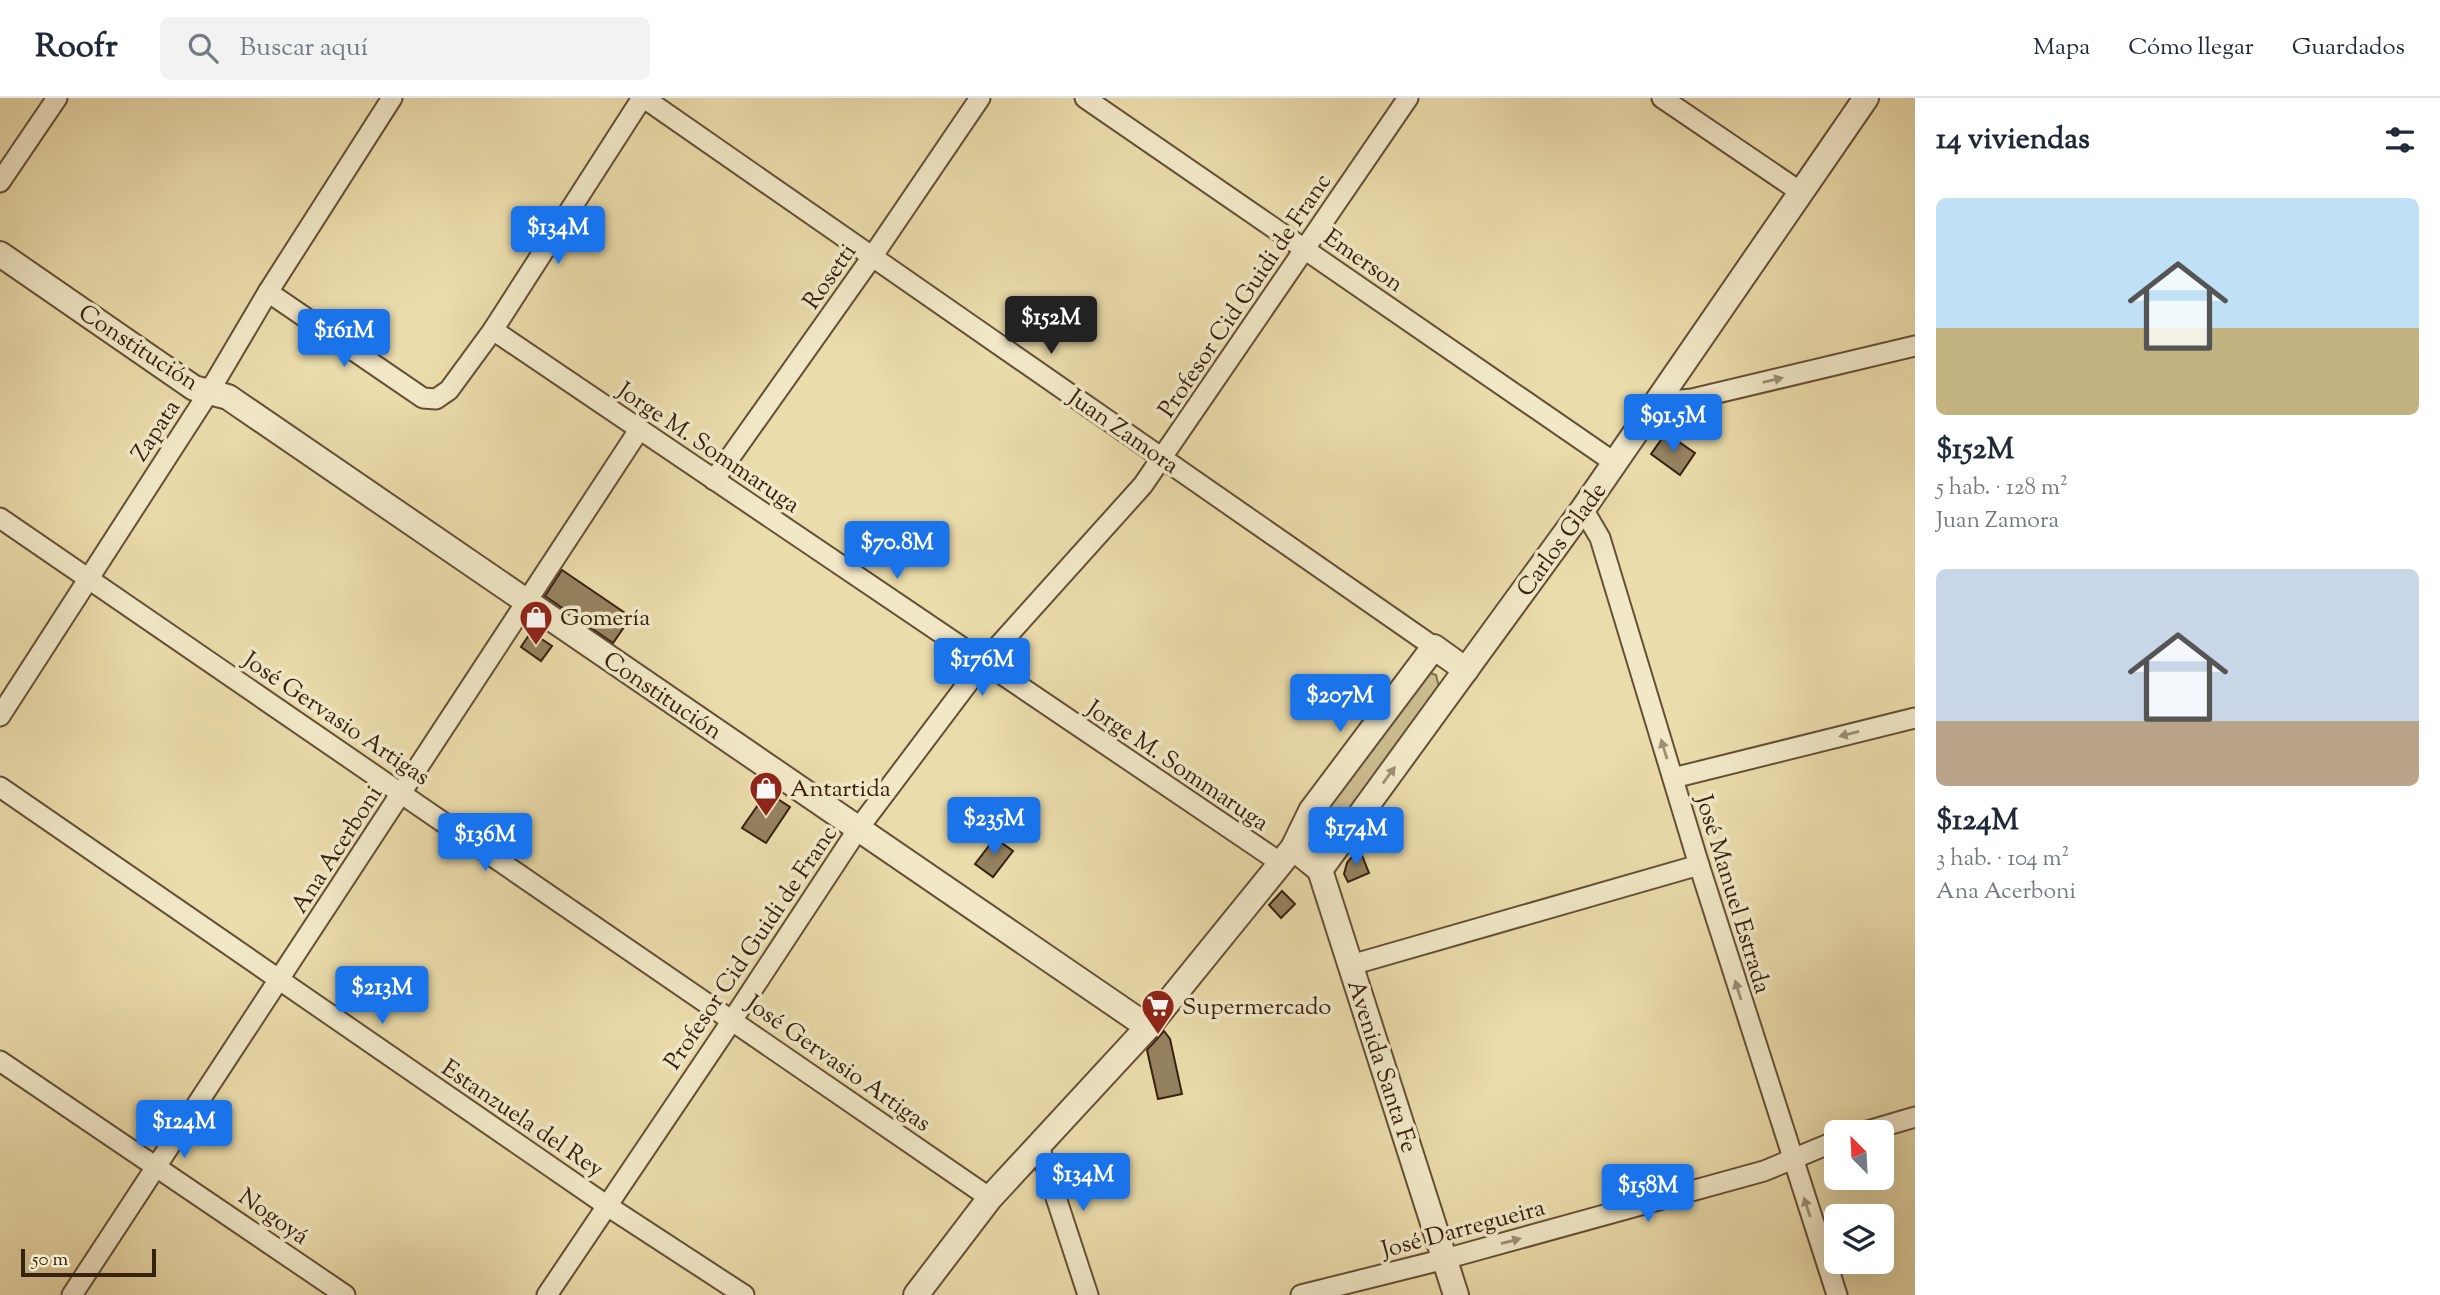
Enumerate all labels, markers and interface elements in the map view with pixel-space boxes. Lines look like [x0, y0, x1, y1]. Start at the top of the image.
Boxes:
search box [160, 17, 650, 80]
text: Roofr [35, 24, 118, 72]
icon: search [184, 29, 222, 67]
text: Buscar aquí [240, 30, 368, 67]
text: Mapa [2033, 31, 2090, 65]
text: Cómo llegar [2128, 31, 2254, 65]
text: Guardados [2292, 31, 2405, 65]
text: 14 viviendas [1936, 119, 2090, 162]
icon: filters [2381, 121, 2419, 159]
street label: Profesor Cid Guidi de Franc [1151, 167, 1340, 425]
pin: $134M [509, 206, 607, 266]
text: $134M [527, 212, 589, 245]
street label: Emerson [1316, 222, 1410, 302]
street label: Rosetti [796, 237, 866, 317]
icon: home [2115, 243, 2241, 369]
pin: $152M [1002, 296, 1100, 356]
street label: Constitución [71, 297, 205, 400]
text: $152M [1021, 302, 1081, 335]
pin: $161M [295, 310, 393, 369]
text: $161M [314, 315, 374, 348]
street label: Jorge M. Sommaruga [608, 374, 806, 522]
one-way arrow [1762, 374, 1784, 385]
street label: Juan Zamora [1059, 381, 1185, 483]
street label: Zapata [124, 393, 189, 469]
pin: $91.5M [1616, 394, 1730, 454]
text: $91.5M [1640, 400, 1706, 433]
text: $152M [1936, 429, 2014, 472]
text: 5 hab. · 128 m² [1936, 472, 2068, 505]
street label: Carlos Glade [1509, 476, 1616, 604]
text: Juan Zamora [1936, 505, 2059, 538]
pin: $70.8M [840, 522, 954, 581]
text: $70.8M [860, 527, 934, 560]
shop icon: Gomería [517, 598, 555, 647]
place label: Gomería [560, 602, 650, 636]
icon: home [2115, 614, 2241, 740]
pin: $176M [933, 638, 1031, 698]
street label: José Gervasio Artigas [234, 643, 436, 795]
street label: Constitución [595, 644, 728, 749]
text: $176M [950, 644, 1014, 677]
pin: $207M [1291, 674, 1389, 734]
text: $207M [1306, 680, 1374, 713]
street label: Jorge M. Sommaruga [1077, 692, 1275, 840]
one-way arrow [1838, 729, 1860, 740]
one-way arrow [1659, 739, 1669, 760]
one-way arrow [1382, 766, 1396, 785]
shop icon: Antartida [747, 769, 785, 818]
place label: Antartida [790, 773, 891, 807]
street label: Ana Acerboni [284, 779, 392, 921]
street label: José Manuel Estrada [1685, 789, 1778, 998]
pin: $235M [945, 798, 1043, 857]
text: $124M [1936, 800, 2019, 843]
text: $235M [963, 803, 1025, 836]
pin: $174M [1307, 808, 1405, 867]
text: $174M [1325, 813, 1387, 846]
pin: $136M [436, 814, 534, 873]
text: $136M [454, 819, 516, 852]
street label: Profesor Cid Guidi de Franc [657, 819, 846, 1077]
text: 3 hab. · 104 m² [1936, 843, 2069, 876]
text: Ana Acerboni [1936, 876, 2076, 909]
pin: $213M [333, 967, 431, 1026]
text: $213M [351, 972, 413, 1005]
street label: Avenida Santa Fe [1337, 976, 1425, 1157]
one-way arrow [1733, 979, 1743, 1000]
street label: José Gervasio Artigas [737, 987, 937, 1141]
supermarket icon: Supermercado [1139, 987, 1177, 1036]
place label: Supermercado [1182, 991, 1331, 1025]
street label: Estanzuela del Rey [434, 1053, 610, 1187]
pin: $124M [135, 1100, 233, 1160]
text: $124M [152, 1106, 216, 1139]
north arrow [1824, 1120, 1894, 1190]
map controls [1824, 1120, 1894, 1274]
pin: $134M [1034, 1154, 1132, 1213]
text: $134M [1052, 1159, 1114, 1192]
pin: $158M [1599, 1164, 1697, 1224]
text: $158M [1618, 1170, 1678, 1203]
street label: Nogoyá [231, 1181, 315, 1254]
street label: José Darregueira [1376, 1192, 1549, 1269]
one-way arrow [1802, 1196, 1812, 1217]
button: layers [1824, 1204, 1894, 1274]
one-way arrow [1500, 1235, 1522, 1246]
scale bar [21, 1246, 156, 1278]
text: 50 m [32, 1247, 68, 1274]

